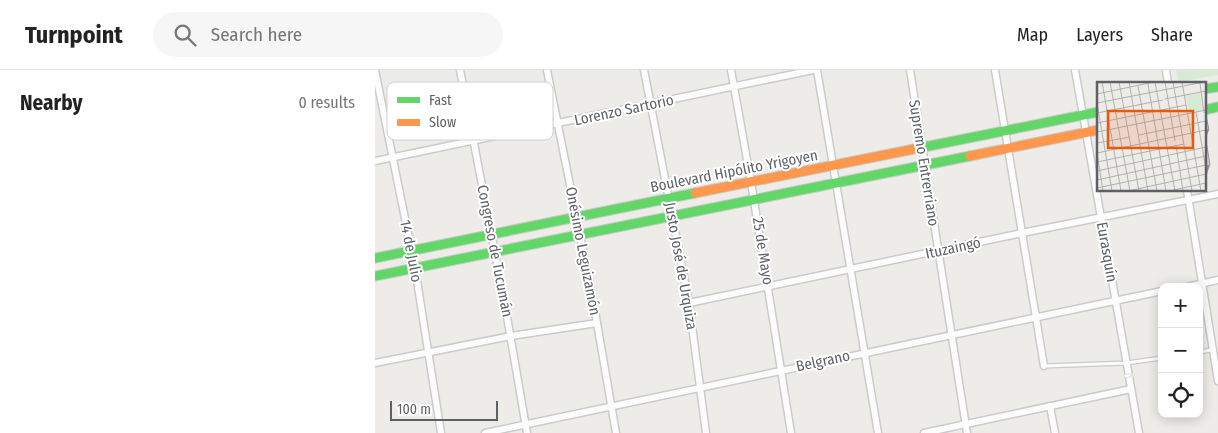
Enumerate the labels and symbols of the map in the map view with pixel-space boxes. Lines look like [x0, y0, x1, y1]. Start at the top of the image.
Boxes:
legend [387, 82, 553, 140]
inset map [1097, 82, 1205, 191]
street label: Lorenzo Sartorio [573, 91, 675, 129]
text: Fast [429, 92, 452, 109]
street label: Supremo Entrerriano [905, 98, 943, 228]
text: Slow [429, 114, 456, 131]
street label: Boulevard Hipólito Yrigoyen [649, 146, 819, 196]
street label: Congreso de Tucumán [473, 183, 517, 319]
street label: Onésimo Leguizamón [562, 185, 604, 317]
street label: Justo José de Urquiza [661, 201, 701, 331]
street label: 25 de Mayo [749, 216, 777, 286]
street label: 14 de Julio [396, 218, 426, 284]
street label: Eurasquín [1093, 221, 1121, 283]
street label: Ituzaingó [924, 233, 982, 263]
street label: Belgrano [794, 347, 852, 375]
scale bar [390, 398, 497, 421]

